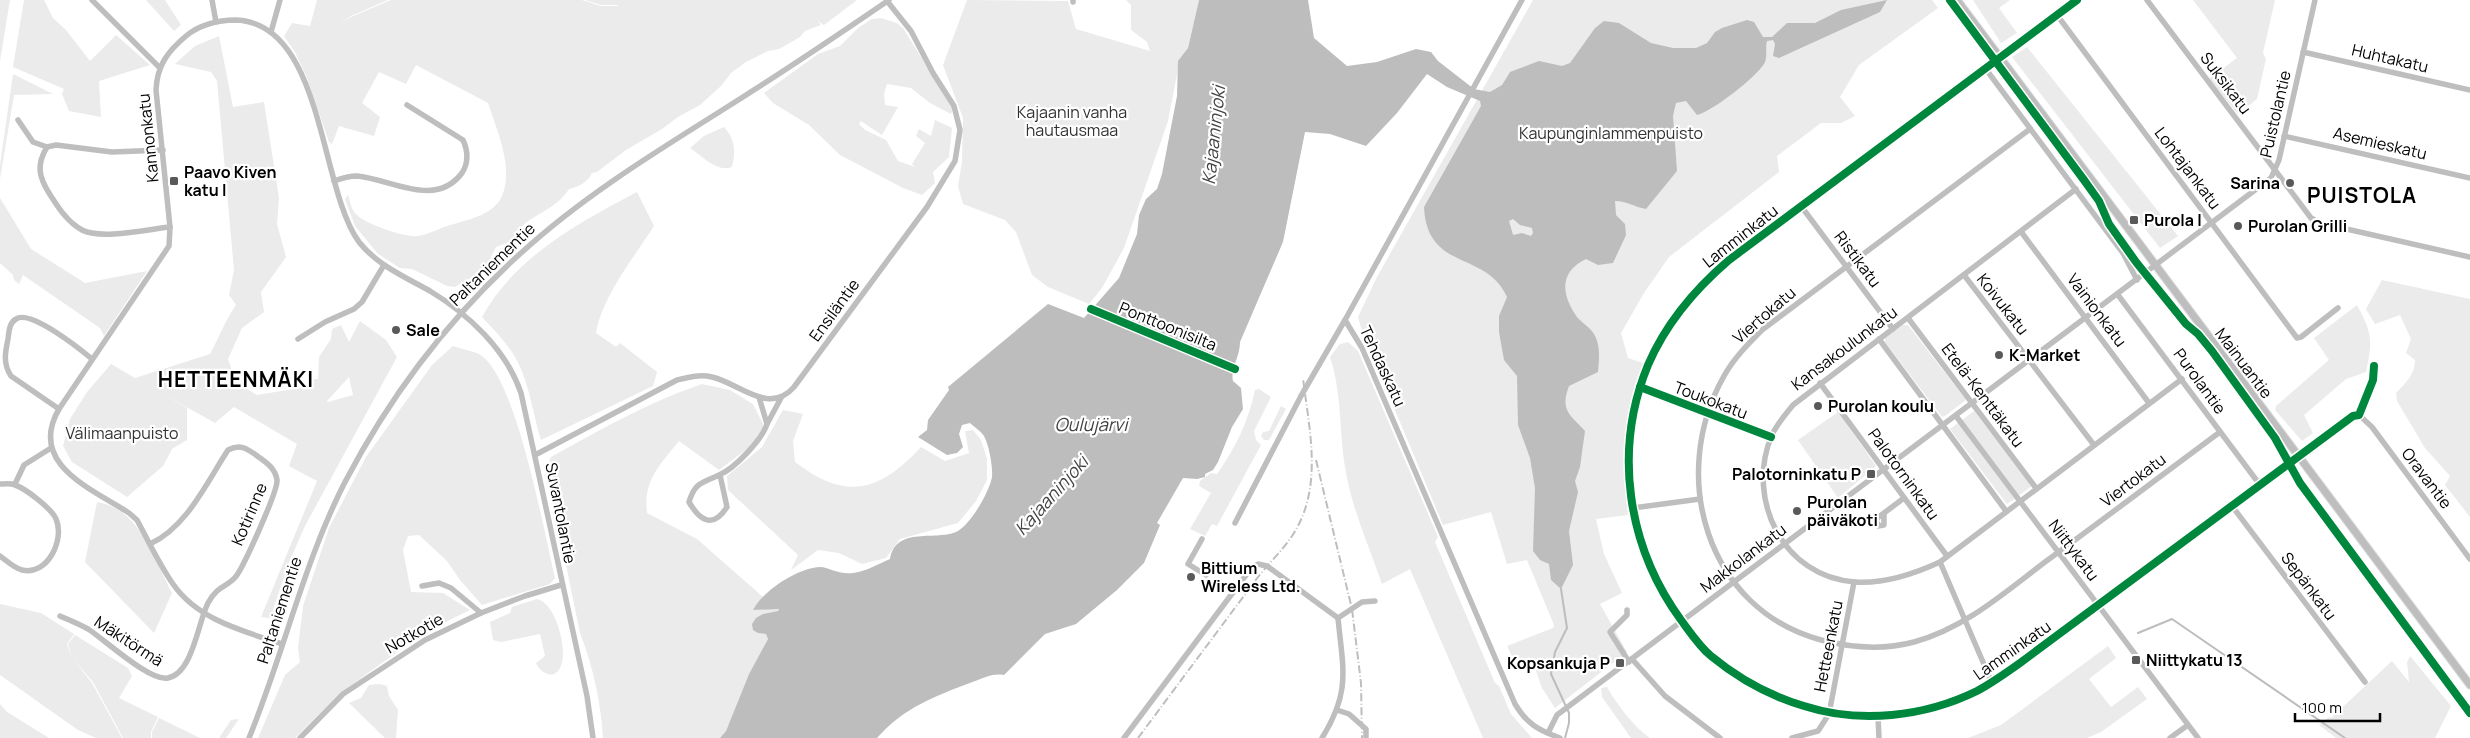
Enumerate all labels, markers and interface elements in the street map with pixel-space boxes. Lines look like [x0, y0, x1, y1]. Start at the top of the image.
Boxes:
street label: Huhtakatu [2350, 39, 2430, 77]
street label: Suksikatu [2196, 48, 2256, 118]
street label: Puistolantie [2254, 68, 2296, 160]
water label: Kajaaninjoki [1196, 82, 1230, 186]
street label: Kannonkatu [132, 93, 164, 183]
park label: Kajaanin vanha hautausmaa [1017, 101, 1127, 141]
park label: Kaupunginlammenpuisto [1519, 122, 1703, 144]
street label: Lohtajankatu [2150, 122, 2226, 214]
street label: Asemieskatu [2331, 122, 2429, 164]
place label: Paavo Kiven katu I [184, 161, 277, 201]
place label: Sarina [2230, 172, 2280, 194]
marker: Paavo Kiven katu I [168, 175, 180, 187]
marker: Sarina [2284, 177, 2296, 189]
district label: PUISTOLA [2307, 181, 2417, 209]
street label: Lamminkatu [1698, 200, 1782, 272]
place label: Purola I [2144, 209, 2202, 231]
marker: Purola I [2128, 214, 2140, 226]
place label: Purolan Grilli [2248, 215, 2347, 237]
street label: Paltaniementie [444, 217, 540, 311]
marker: Purolan Grilli [2232, 220, 2244, 232]
street label: Ristikatu [1830, 226, 1886, 292]
street label: Koivukatu [1972, 269, 2034, 339]
street label: Vainionkatu [2062, 269, 2132, 351]
street label: Ensiläntie [804, 274, 864, 346]
street label: Viertokatu [1728, 282, 1800, 348]
street label: Ponttoonisilta [1116, 296, 1220, 356]
street label: Kansakoulunkatu [1787, 301, 1901, 395]
place label: Sale [406, 319, 440, 341]
street label: Tehdaskatu [1355, 322, 1411, 410]
street label: Mainuantie [2210, 323, 2278, 403]
marker: Sale [390, 324, 402, 336]
street label: Etelä-Kenttäkatu [1937, 339, 2029, 451]
place label: K-Market [2009, 344, 2080, 366]
street label: Purolantie [2169, 344, 2231, 418]
marker: K-Market [1993, 349, 2005, 361]
district label: HETTEENMÄKI [158, 365, 314, 393]
street label: Toukokatu [1671, 376, 1751, 424]
place label: Purolan koulu [1828, 395, 1934, 417]
marker: Purolan koulu [1812, 400, 1824, 412]
water label: Oulujärvi [1055, 412, 1130, 436]
park label: Välimaanpuisto [66, 422, 178, 444]
street label: Palotorninkatu [1863, 424, 1945, 524]
street label: Oravantie [2397, 443, 2457, 513]
water label: Kajaaninjoki [1009, 448, 1095, 540]
street label: Viertokatu [2096, 448, 2170, 512]
street label: Suvantolantie [540, 461, 582, 565]
place label: Palotorninkatu P [1732, 463, 1861, 485]
marker: Palotorninkatu P [1865, 468, 1877, 480]
street label: Kotirinne [226, 479, 272, 549]
place label: Purolan päiväkoti [1807, 491, 1878, 531]
marker: Purolan päiväkoti [1791, 505, 1803, 517]
street label: Niittykatu [2044, 515, 2104, 585]
street label: Makkolankatu [1695, 518, 1791, 598]
street label: Sepänkatu [2276, 548, 2342, 624]
street label: Paltaniementie [251, 554, 307, 666]
place label: Bittium Wireless Ltd. [1201, 557, 1301, 597]
marker: Bittium Wireless Ltd. [1185, 571, 1197, 583]
street label: Hetteenkatu [1808, 598, 1848, 694]
street label: Notkotie [381, 608, 447, 658]
street label: Mäkitörmä [90, 611, 168, 671]
street label: Lamminkatu [1969, 615, 2055, 685]
place label: Niittykatu 13 [2146, 649, 2243, 671]
place label: Kopsankuja P [1507, 652, 1610, 674]
marker: Niittykatu 13 [2130, 654, 2142, 666]
marker: Kopsankuja P [1614, 657, 1626, 669]
scale bar [2295, 690, 2380, 722]
text: 100 m [2302, 697, 2342, 718]

